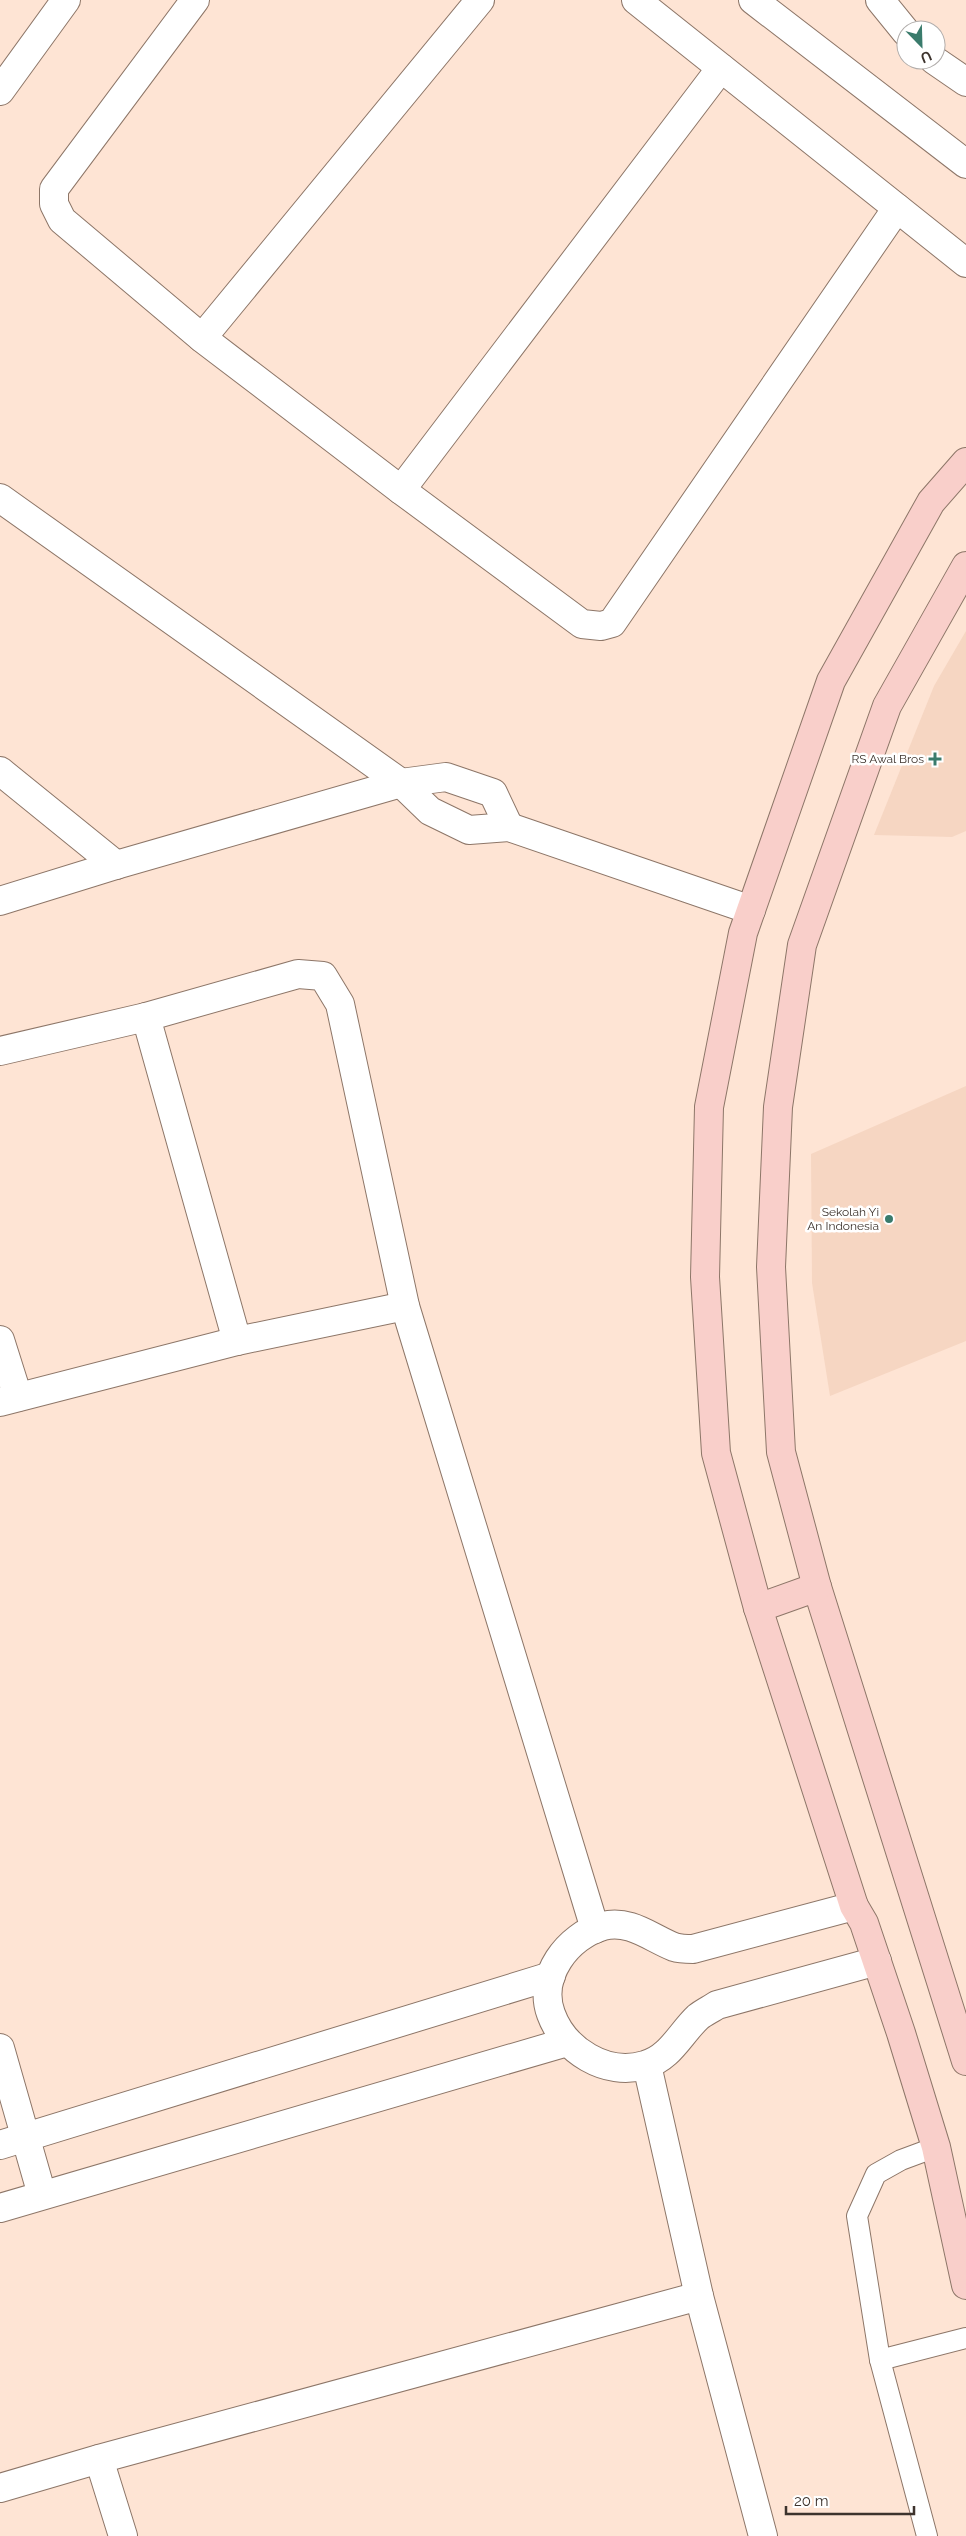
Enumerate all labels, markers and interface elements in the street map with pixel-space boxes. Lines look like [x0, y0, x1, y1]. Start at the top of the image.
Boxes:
north arrow [896, 20, 946, 70]
text: U [918, 48, 934, 66]
place label: RS Awal Bros [851, 752, 924, 766]
marker: RS Awal Bros [928, 752, 942, 766]
place label: Sekolah Yi An Indonesia [807, 1205, 879, 1233]
marker: Sekolah Yi An Indonesia [883, 1213, 895, 1225]
scale bar [786, 2484, 914, 2516]
text: 20 m [794, 2492, 829, 2510]

